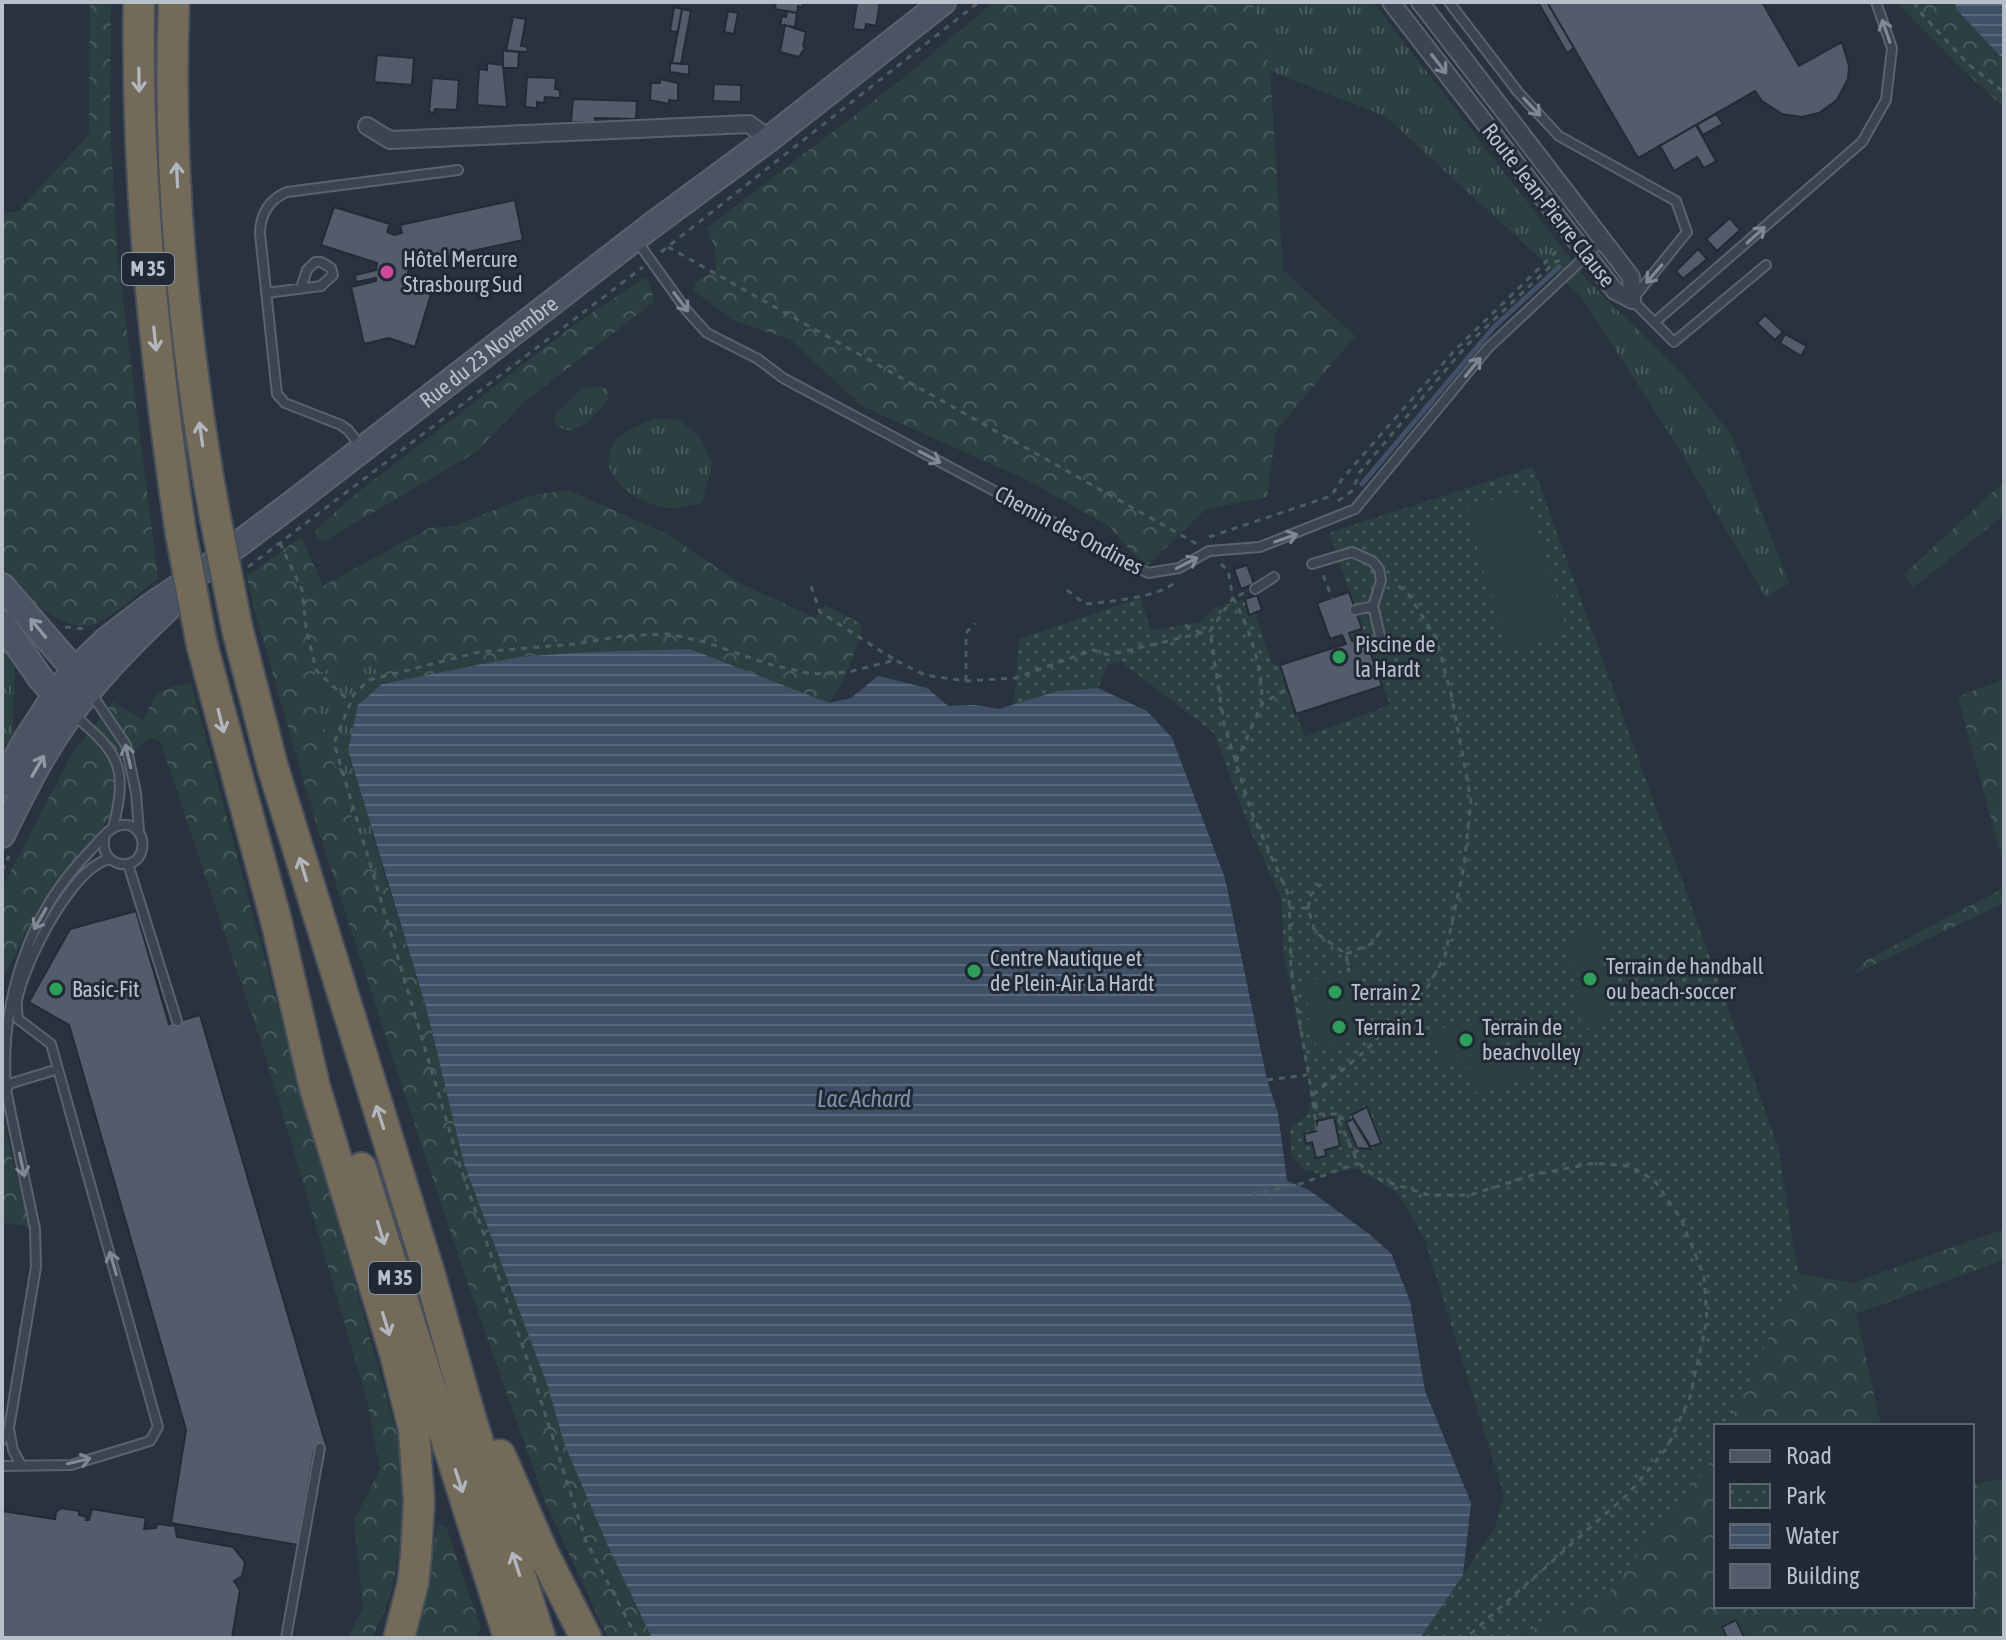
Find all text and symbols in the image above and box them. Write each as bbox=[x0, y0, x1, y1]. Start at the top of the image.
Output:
one-way arrow bbox=[1877, 18, 1892, 43]
one-way arrow bbox=[1430, 53, 1447, 74]
one-way arrow bbox=[132, 66, 147, 93]
one-way arrow bbox=[1522, 97, 1541, 117]
street label: Route Jean-Pierre Clause bbox=[1477, 118, 1621, 292]
one-way arrow bbox=[169, 162, 184, 189]
one-way arrow bbox=[1746, 227, 1766, 245]
place label: Hôtel Mercure Strasbourg Sud bbox=[403, 246, 523, 297]
road number: M 35 bbox=[122, 253, 174, 285]
marker: Hôtel Mercure Strasbourg Sud bbox=[378, 263, 396, 281]
one-way arrow bbox=[1645, 263, 1663, 283]
street label: Rue du 23 Novembre bbox=[415, 290, 563, 413]
one-way arrow bbox=[672, 291, 689, 312]
one-way arrow bbox=[147, 326, 162, 352]
one-way arrow bbox=[1464, 357, 1481, 378]
one-way arrow bbox=[193, 422, 208, 447]
one-way arrow bbox=[918, 450, 942, 466]
street label: Chemin des Ondines bbox=[991, 480, 1148, 580]
one-way arrow bbox=[1273, 530, 1298, 545]
one-way arrow bbox=[1175, 554, 1199, 570]
one-way arrow bbox=[29, 619, 47, 639]
place label: Piscine de la Hardt bbox=[1355, 631, 1435, 682]
marker: Piscine de la Hardt bbox=[1330, 648, 1348, 666]
one-way arrow bbox=[215, 707, 230, 733]
one-way arrow bbox=[120, 744, 135, 770]
one-way arrow bbox=[31, 754, 46, 778]
one-way arrow bbox=[295, 857, 310, 882]
one-way arrow bbox=[32, 906, 47, 930]
place label: Centre Nautique et de Plein-Air La Hardt bbox=[990, 945, 1154, 996]
place label: Terrain de handball ou beach-soccer bbox=[1606, 953, 1764, 1004]
marker: Centre Nautique et de Plein-Air La Hardt bbox=[965, 962, 983, 980]
marker: Terrain de handball ou beach-soccer bbox=[1581, 970, 1599, 988]
place label: Basic-Fit bbox=[72, 976, 139, 1002]
place label: Terrain 2 bbox=[1351, 979, 1421, 1005]
marker: Basic-Fit bbox=[47, 980, 65, 998]
marker: Terrain 2 bbox=[1326, 983, 1344, 1001]
place label: Terrain 1 bbox=[1355, 1014, 1425, 1040]
place label: Terrain de beachvolley bbox=[1482, 1014, 1581, 1065]
marker: Terrain 1 bbox=[1330, 1018, 1348, 1036]
marker: Terrain de beachvolley bbox=[1457, 1031, 1475, 1049]
water label: Lac Achard bbox=[817, 1085, 911, 1112]
one-way arrow bbox=[372, 1105, 387, 1130]
one-way arrow bbox=[15, 1151, 30, 1177]
one-way arrow bbox=[374, 1219, 389, 1245]
one-way arrow bbox=[105, 1251, 120, 1277]
road number: M 35 bbox=[369, 1262, 421, 1294]
one-way arrow bbox=[379, 1310, 394, 1336]
legend bbox=[1714, 1424, 1974, 1608]
text: Road bbox=[1786, 1442, 1832, 1469]
one-way arrow bbox=[66, 1453, 92, 1468]
one-way arrow bbox=[452, 1467, 467, 1493]
text: Park bbox=[1786, 1482, 1827, 1509]
text: Water bbox=[1786, 1522, 1839, 1549]
one-way arrow bbox=[508, 1551, 523, 1577]
text: Building bbox=[1786, 1562, 1860, 1589]

